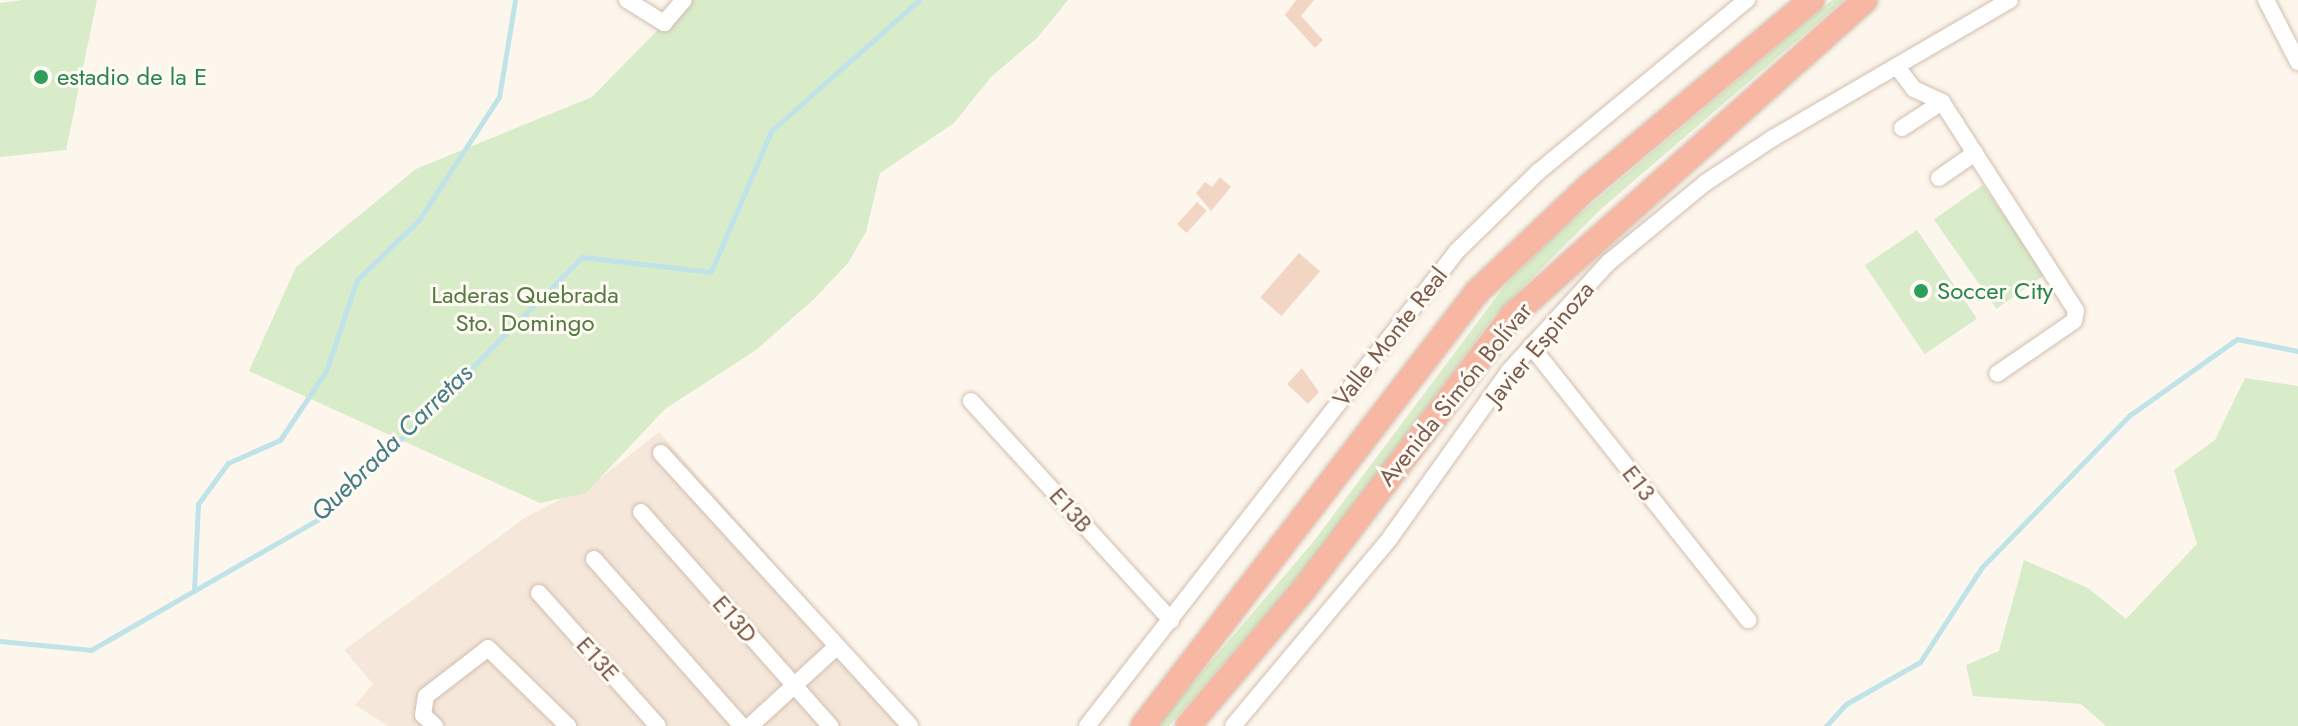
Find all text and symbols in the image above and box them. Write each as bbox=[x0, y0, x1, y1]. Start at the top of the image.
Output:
place label: estadio de la E bbox=[57, 63, 207, 91]
marker: estadio de la E bbox=[32, 68, 50, 86]
street label: Valle Monte Real bbox=[1327, 262, 1453, 412]
street label: Javier Espinoza bbox=[1480, 275, 1600, 411]
place label: Soccer City bbox=[1937, 277, 2053, 305]
park label: Laderas Quebrada Sto. Domingo bbox=[431, 281, 619, 337]
marker: Soccer City bbox=[1912, 282, 1930, 300]
street label: Avenida Simón Bolívar bbox=[1372, 296, 1538, 492]
water label: Quebrada Carretas bbox=[305, 358, 479, 528]
street label: E13 bbox=[1616, 460, 1662, 506]
street label: E13B bbox=[1043, 482, 1099, 538]
street label: E13D bbox=[707, 589, 763, 649]
street label: E13E bbox=[570, 631, 626, 687]

